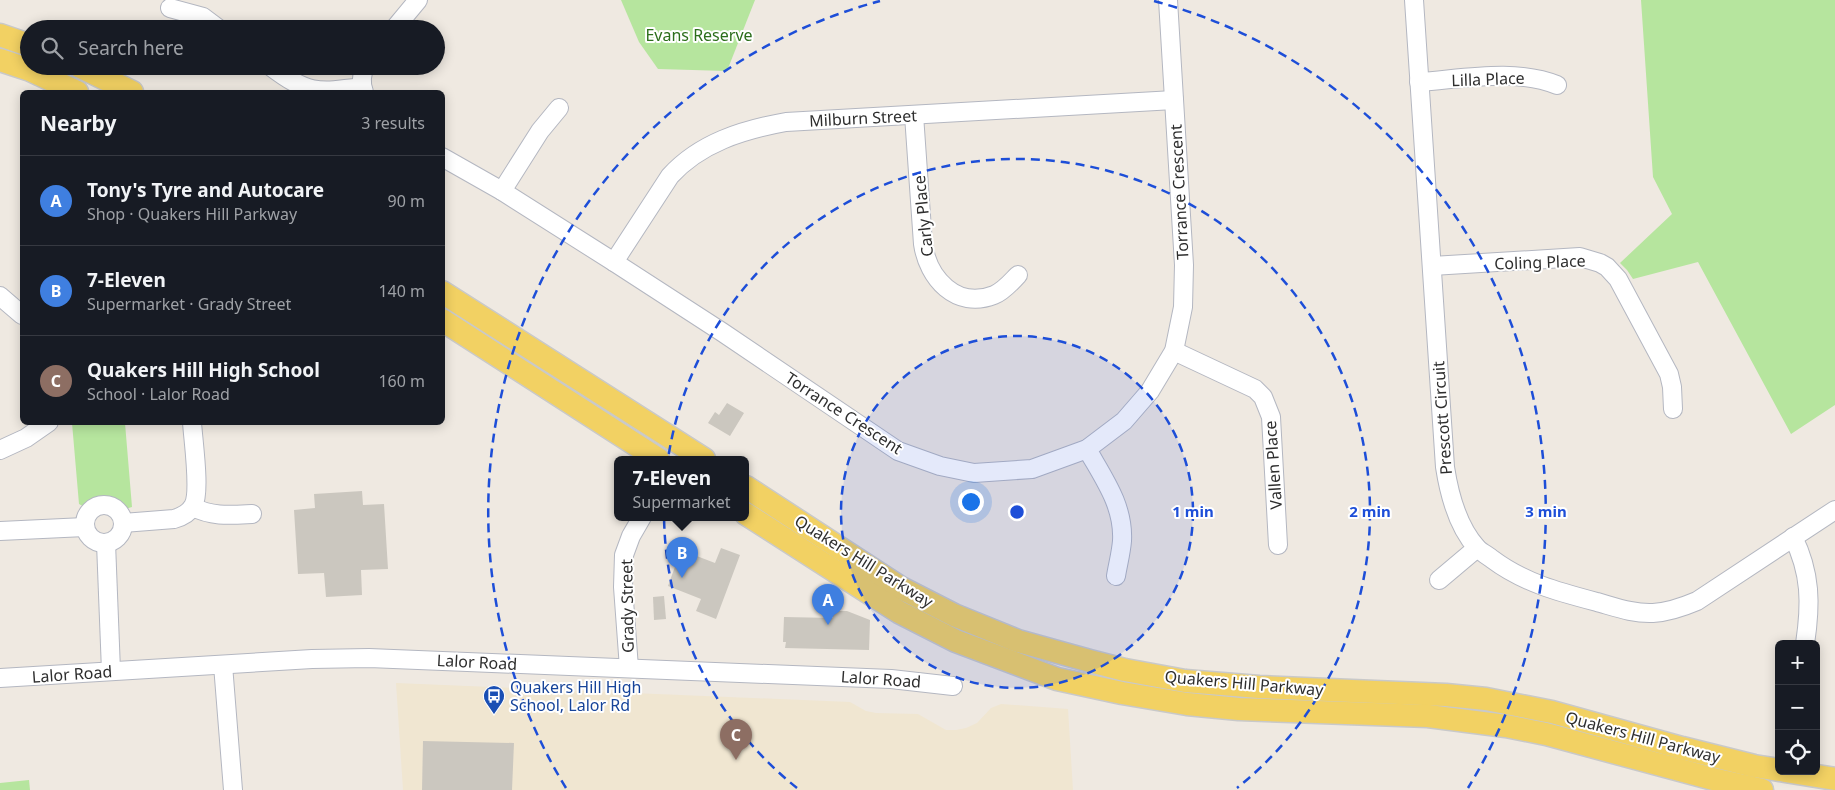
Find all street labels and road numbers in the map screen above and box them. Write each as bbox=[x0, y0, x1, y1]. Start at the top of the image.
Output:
street label: Lilla Place bbox=[1451, 67, 1525, 91]
street label: Milburn Street bbox=[809, 104, 918, 132]
street label: Torrance Crescent bbox=[1164, 124, 1194, 260]
street label: Carly Place bbox=[908, 174, 938, 258]
street label: Coling Place bbox=[1494, 249, 1586, 275]
street label: Prescott Circuit bbox=[1427, 360, 1457, 475]
street label: Torrance Crescent bbox=[781, 367, 907, 459]
street label: Vallen Place bbox=[1259, 420, 1287, 510]
street label: Quakers Hill Parkway bbox=[791, 509, 938, 613]
street label: Grady Street bbox=[615, 559, 639, 653]
street label: Lalor Road bbox=[436, 649, 518, 675]
street label: Lalor Road bbox=[31, 660, 113, 688]
street label: Lalor Road bbox=[840, 665, 922, 693]
street label: Quakers Hill Parkway bbox=[1164, 665, 1325, 701]
street label: Quakers Hill Parkway bbox=[1563, 706, 1724, 768]

